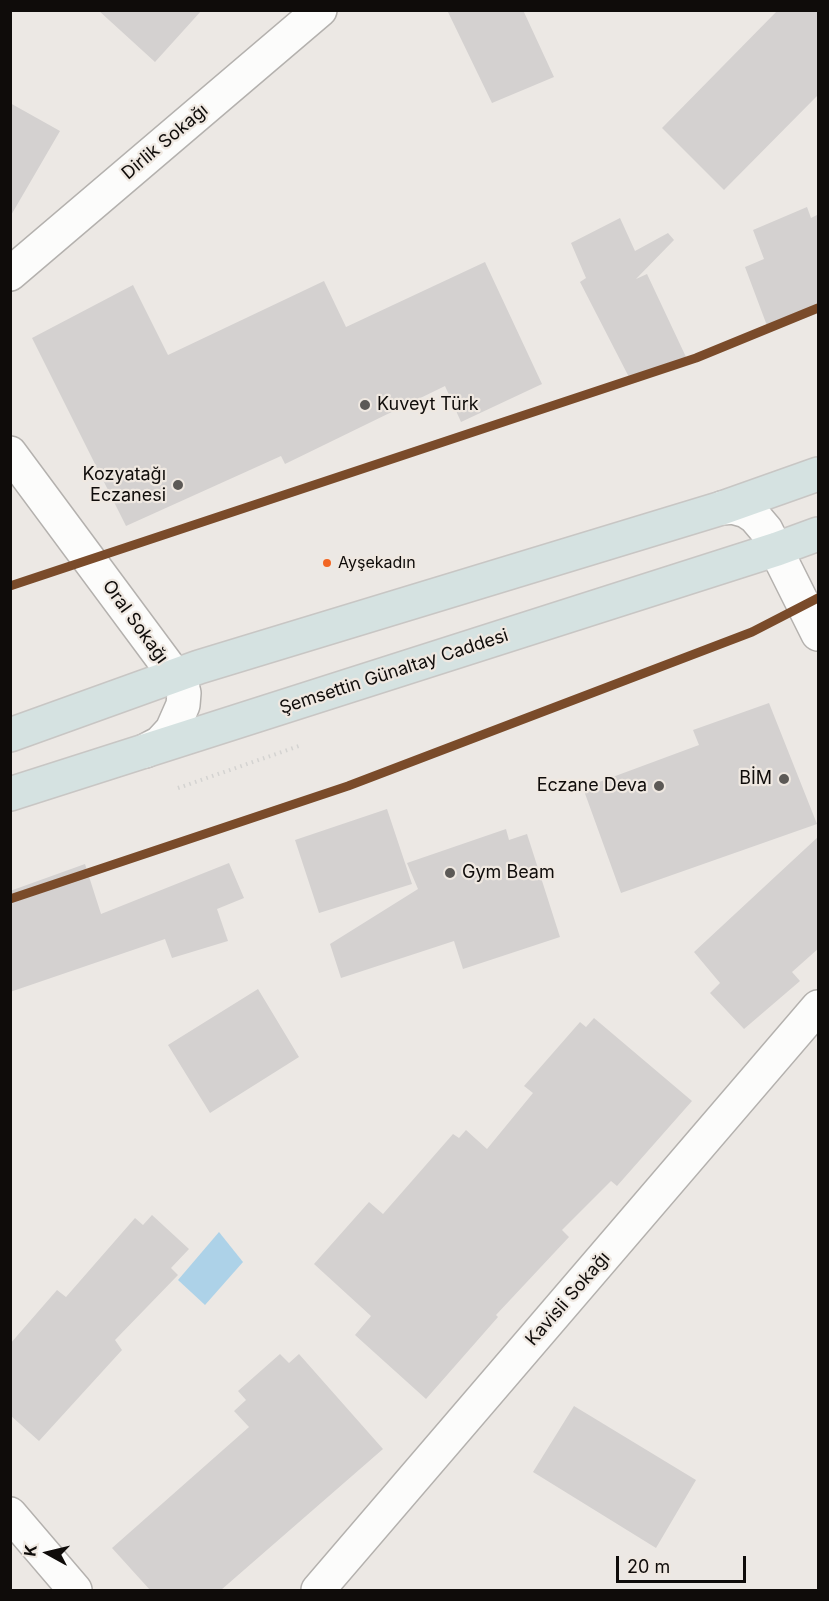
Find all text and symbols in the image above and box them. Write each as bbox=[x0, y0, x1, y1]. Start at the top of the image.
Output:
street label: Dirlik Sokağı bbox=[118, 100, 212, 184]
place label: Kuveyt Türk bbox=[377, 394, 479, 416]
marker: Kuveyt Türk bbox=[358, 398, 372, 412]
place label: Kozyatağı Eczanesi bbox=[83, 464, 166, 506]
marker: Kozyatağı Eczanesi bbox=[171, 478, 185, 492]
place label: Ayşekadın bbox=[338, 553, 416, 573]
marker: Ayşekadın bbox=[321, 557, 333, 569]
street label: Oral Sokağı bbox=[98, 576, 172, 668]
street label: Şemsettin Günaltay Caddesi bbox=[277, 625, 511, 719]
place label: BİM bbox=[739, 768, 772, 790]
marker: BİM bbox=[777, 772, 791, 786]
place label: Eczane Deva bbox=[537, 775, 647, 797]
marker: Eczane Deva bbox=[652, 779, 666, 793]
place label: Gym Beam bbox=[462, 862, 555, 884]
marker: Gym Beam bbox=[443, 866, 457, 880]
street label: Kavisli Sokağı bbox=[521, 1248, 615, 1350]
north arrow bbox=[18, 1523, 78, 1583]
text: K bbox=[19, 1543, 41, 1558]
scale bar bbox=[619, 1544, 750, 1582]
text: 20 m bbox=[627, 1556, 670, 1577]

